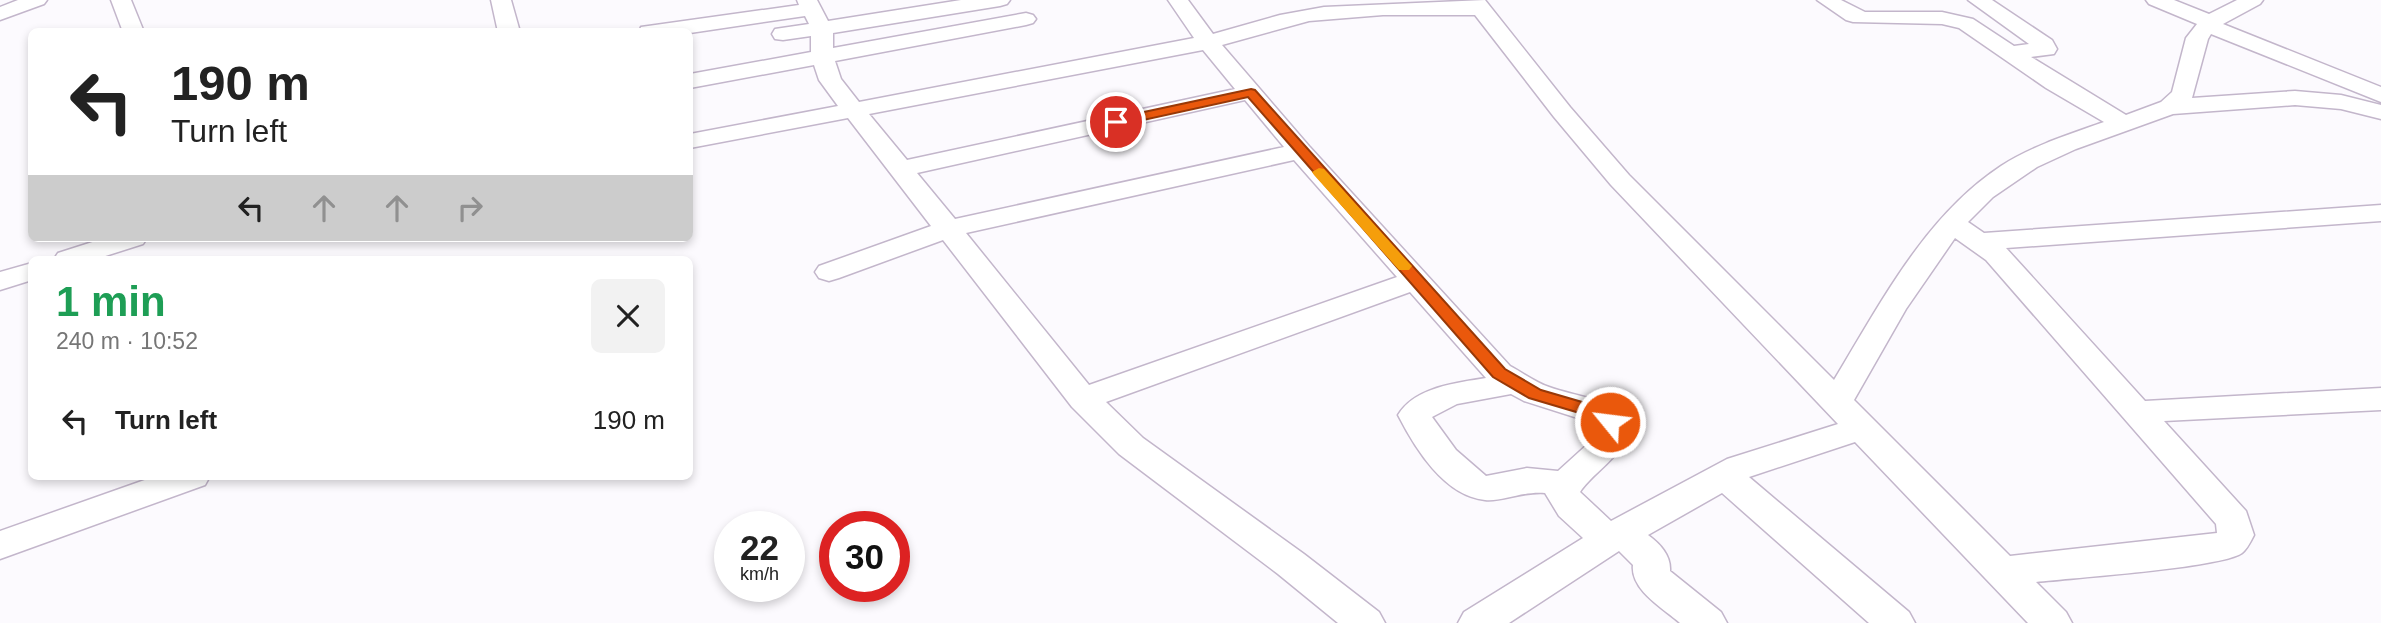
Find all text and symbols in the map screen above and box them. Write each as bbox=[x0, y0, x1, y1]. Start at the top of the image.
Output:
icon: left bbox=[56, 56, 147, 147]
text: 190 m bbox=[171, 56, 310, 110]
pin bbox=[1086, 92, 1146, 152]
icon: arrive bbox=[1097, 103, 1135, 141]
text: Turn left bbox=[171, 113, 287, 149]
icon: left bbox=[232, 189, 270, 227]
icon: ahead bbox=[305, 189, 343, 227]
icon: ahead bbox=[378, 189, 416, 227]
icon: right bbox=[451, 189, 489, 227]
text: 1 min bbox=[56, 278, 166, 325]
button: close bbox=[591, 279, 665, 353]
text: 240 m · 10:52 bbox=[56, 328, 198, 354]
position arrow bbox=[1573, 385, 1647, 459]
icon: left bbox=[56, 402, 94, 440]
text: Turn left bbox=[115, 405, 217, 435]
text: 190 m bbox=[593, 405, 665, 435]
speed limit sign: 30 bbox=[819, 511, 910, 602]
text: 22 bbox=[740, 528, 779, 567]
text: km/h bbox=[740, 564, 779, 584]

